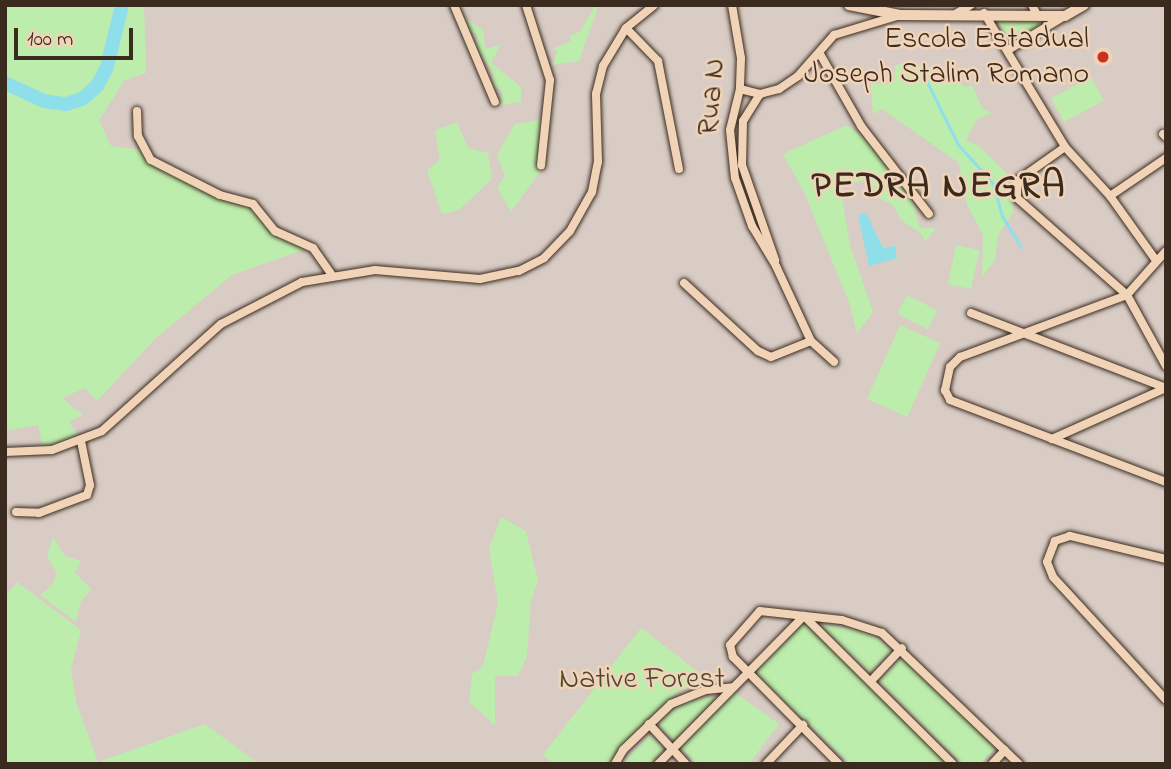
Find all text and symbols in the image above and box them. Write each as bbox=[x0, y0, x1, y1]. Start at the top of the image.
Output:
scale bar bbox=[18, 14, 136, 58]
place label: Escola Estadual Joseph Stalim Romano bbox=[804, 22, 1089, 92]
text: 100 m bbox=[27, 25, 73, 55]
marker: Escola Estadual Joseph Stalim Romano bbox=[1095, 49, 1111, 65]
street label: Rua N bbox=[692, 57, 734, 137]
district label: PEDRA NEGRA bbox=[813, 165, 1065, 209]
park label: Native Forest bbox=[559, 662, 725, 698]

